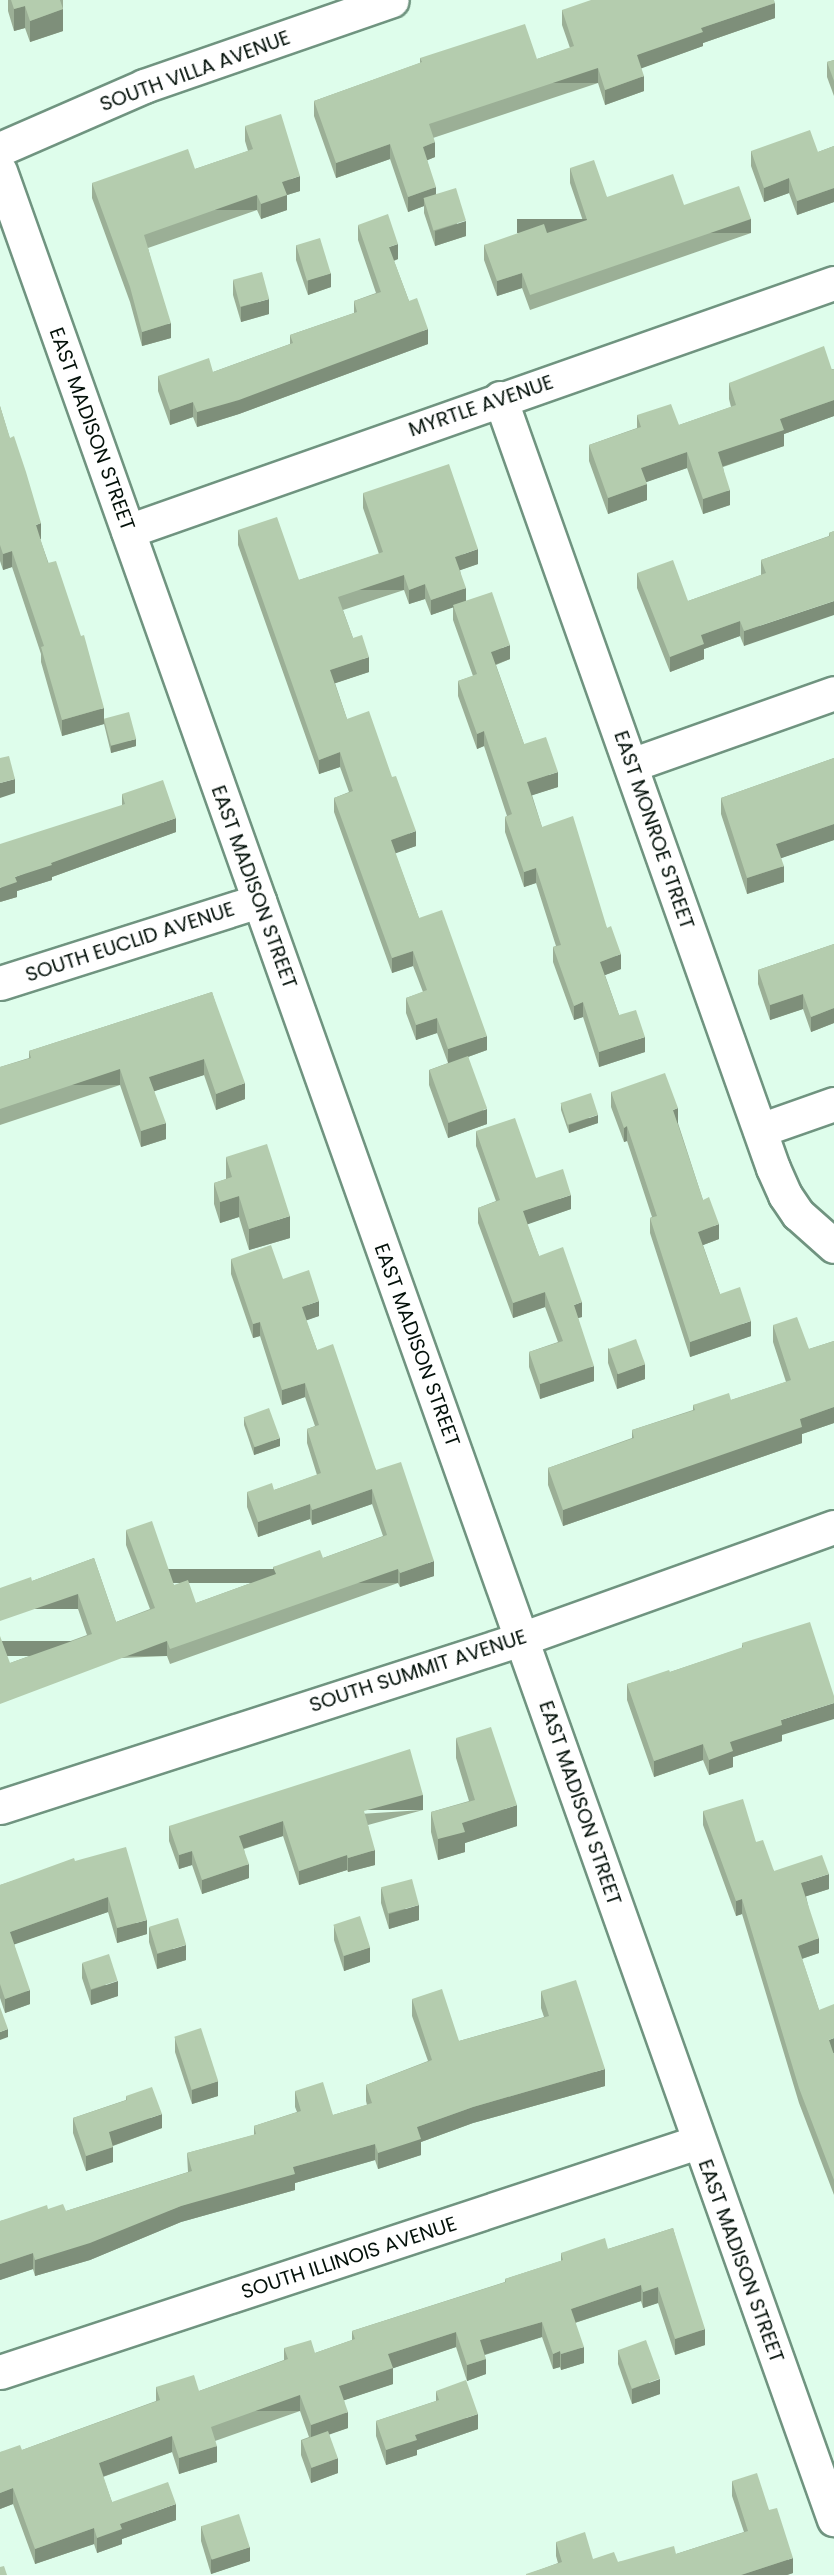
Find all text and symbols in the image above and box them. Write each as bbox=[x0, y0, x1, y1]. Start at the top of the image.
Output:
street label: SOUTH VILLA AVENUE bbox=[97, 25, 293, 117]
street label: EAST MADISON STREET bbox=[44, 324, 140, 534]
street label: MYRTLE AVENUE bbox=[406, 370, 556, 442]
street label: EAST MONROE STREET bbox=[609, 728, 699, 932]
street label: EAST MADISON STREET bbox=[206, 782, 302, 992]
street label: SOUTH EUCLID AVENUE bbox=[22, 897, 238, 987]
street label: EAST MADISON STREET bbox=[369, 1240, 465, 1450]
street label: SOUTH SUMMIT AVENUE bbox=[306, 1625, 530, 1717]
street label: EAST MADISON STREET bbox=[534, 1698, 626, 1908]
street label: EAST MADISON STREET bbox=[693, 2156, 789, 2366]
street label: SOUTH ILLINOIS AVENUE bbox=[238, 2212, 460, 2304]

